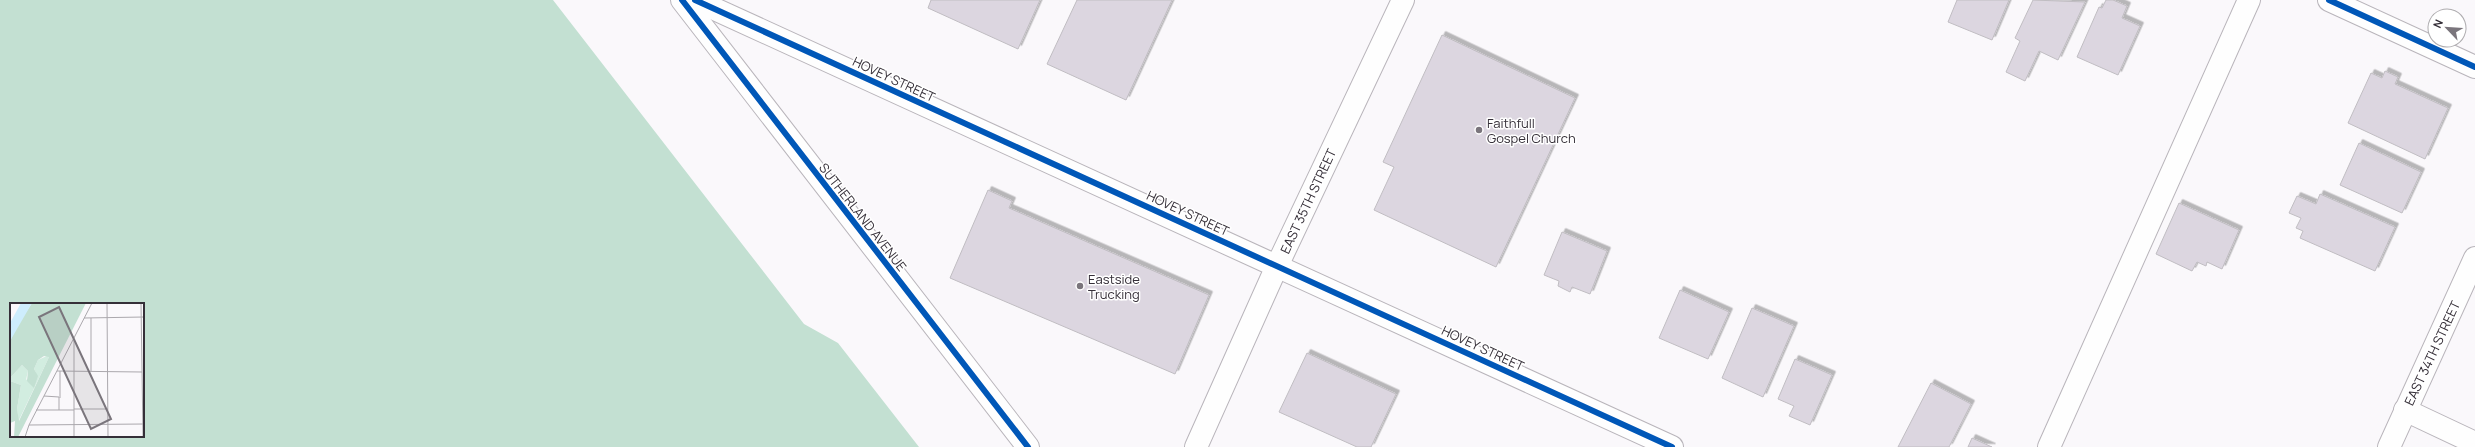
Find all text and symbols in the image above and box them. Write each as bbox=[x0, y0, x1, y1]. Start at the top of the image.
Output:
north arrow bbox=[2427, 8, 2467, 48]
text: N bbox=[2429, 17, 2446, 30]
street label: HOVEY STREET bbox=[850, 52, 938, 106]
place label: Faithfull Gospel Church bbox=[1487, 114, 1576, 147]
marker: Faithfull Gospel Church bbox=[1474, 125, 1484, 135]
street label: EAST 35TH STREET bbox=[1276, 145, 1340, 256]
street label: SUTHERLAND AVENUE bbox=[815, 159, 911, 275]
street label: HOVEY STREET bbox=[1144, 186, 1232, 240]
place label: Eastside Trucking bbox=[1088, 270, 1140, 303]
marker: Eastside Trucking bbox=[1075, 281, 1085, 291]
street label: EAST 34TH STREET bbox=[2400, 298, 2464, 408]
inset map bbox=[10, 303, 144, 437]
street label: HOVEY STREET bbox=[1439, 321, 1527, 375]

